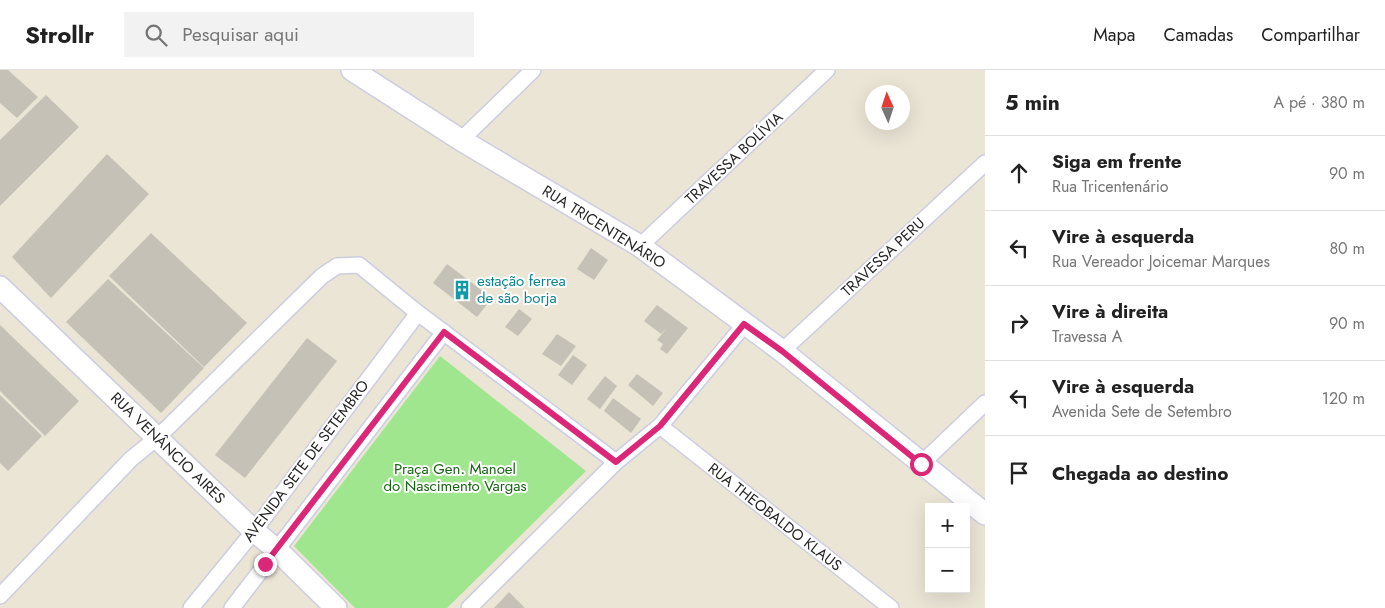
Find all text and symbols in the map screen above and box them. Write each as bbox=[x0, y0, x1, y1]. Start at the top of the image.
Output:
search box bbox=[124, 12, 474, 57]
text: Strollr bbox=[25, 17, 94, 52]
icon: search bbox=[142, 21, 170, 49]
text: Pesquisar aqui bbox=[182, 21, 299, 48]
text: Mapa bbox=[1093, 22, 1135, 48]
text: Camadas bbox=[1163, 22, 1233, 48]
text: Compartilhar bbox=[1261, 22, 1360, 48]
north arrow bbox=[865, 85, 910, 130]
text: 5 min bbox=[1005, 88, 1060, 118]
text: A pé · 380 m bbox=[1274, 91, 1365, 114]
street label: TRAVESSA BOLÍVIA bbox=[680, 107, 788, 209]
text: Siga em frente bbox=[1052, 148, 1182, 175]
icon: ahead bbox=[1005, 159, 1033, 187]
text: 90 m bbox=[1329, 162, 1365, 185]
text: Rua Tricentenário bbox=[1052, 175, 1169, 198]
street label: RUA TRICENTENÁRIO bbox=[538, 180, 670, 274]
street label: TRAVESSA PERU bbox=[836, 212, 930, 302]
text: Vire à esquerda bbox=[1052, 223, 1194, 250]
icon: left bbox=[1005, 234, 1033, 262]
text: 80 m bbox=[1329, 237, 1365, 260]
text: Rua Vereador Joicemar Marques bbox=[1052, 250, 1270, 273]
place label: estação ferrea de são borja bbox=[477, 270, 566, 309]
building icon: estação ferrea de são borja bbox=[451, 279, 473, 301]
text: Vire à direita bbox=[1052, 298, 1168, 325]
icon: right bbox=[1005, 309, 1033, 337]
text: 90 m bbox=[1329, 312, 1365, 335]
text: Travessa A bbox=[1052, 325, 1122, 348]
text: Vire à esquerda bbox=[1052, 373, 1194, 400]
street label: AVENIDA SETE DE SETEMBRO bbox=[238, 375, 374, 547]
icon: left bbox=[1005, 384, 1033, 412]
street label: RUA VENÂNCIO AIRES bbox=[106, 387, 230, 509]
text: 120 m bbox=[1322, 387, 1365, 410]
text: Avenida Sete de Setembro bbox=[1052, 400, 1232, 423]
route start bbox=[910, 453, 933, 476]
park label: Praça Gen. Manoel do Nascimento Vargas bbox=[383, 458, 527, 497]
street label: RUA THEOBALDO KLAUS bbox=[703, 458, 847, 576]
icon: arrive bbox=[1005, 459, 1033, 487]
text: Chegada ao destino bbox=[1052, 460, 1228, 487]
map controls bbox=[925, 503, 970, 593]
button: + bbox=[925, 503, 970, 548]
button: − bbox=[925, 548, 970, 593]
route end bbox=[254, 553, 277, 576]

